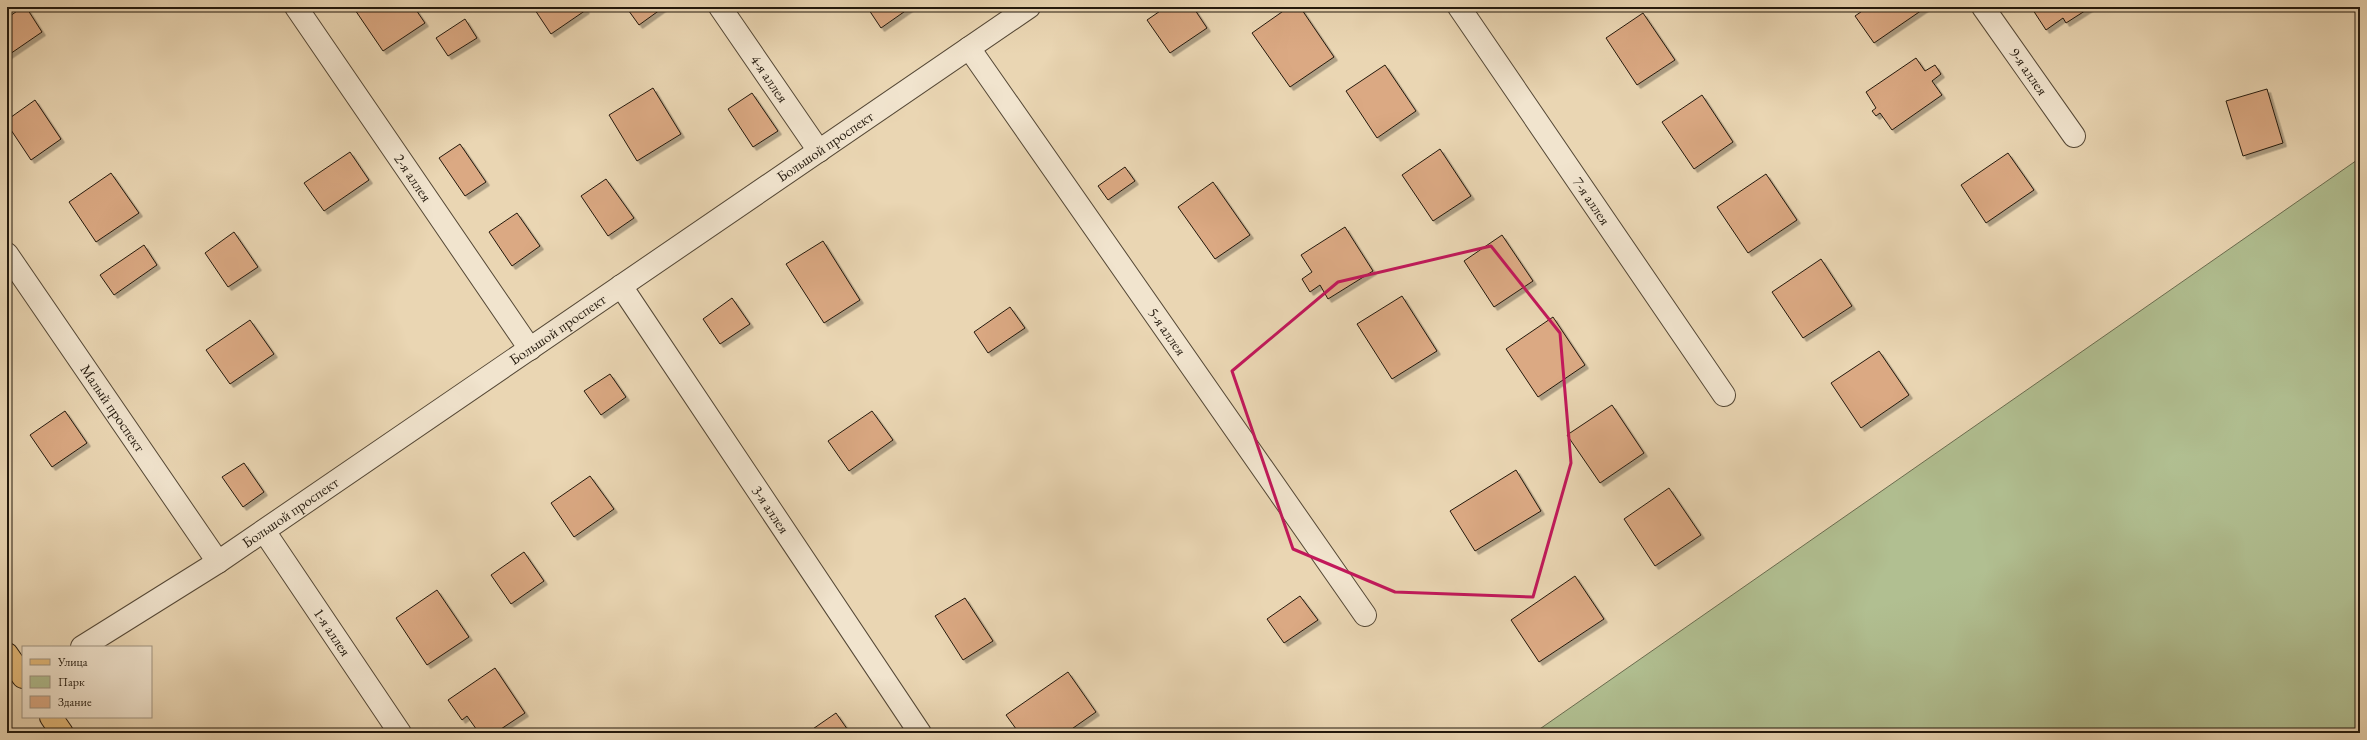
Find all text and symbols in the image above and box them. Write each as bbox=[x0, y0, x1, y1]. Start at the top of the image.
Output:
street label: 9-я аллея bbox=[2006, 44, 2052, 99]
street label: 4-я аллея bbox=[747, 51, 793, 106]
street label: Большой проспект bbox=[773, 106, 877, 186]
street label: 2-я аллея bbox=[390, 150, 437, 205]
street label: 7-я аллея bbox=[1569, 173, 1615, 229]
street label: Большой проспект bbox=[505, 289, 609, 369]
street label: 5-я аллея bbox=[1144, 304, 1191, 359]
street label: Малый проспект bbox=[76, 361, 150, 455]
street label: Большой проспект bbox=[238, 472, 342, 552]
street label: 3-я аллея bbox=[748, 482, 794, 537]
street label: 1-я аллея bbox=[310, 604, 356, 660]
legend bbox=[22, 646, 152, 718]
text: Улица bbox=[57, 654, 88, 670]
text: Парк bbox=[58, 674, 85, 690]
text: Здание bbox=[58, 694, 92, 710]

